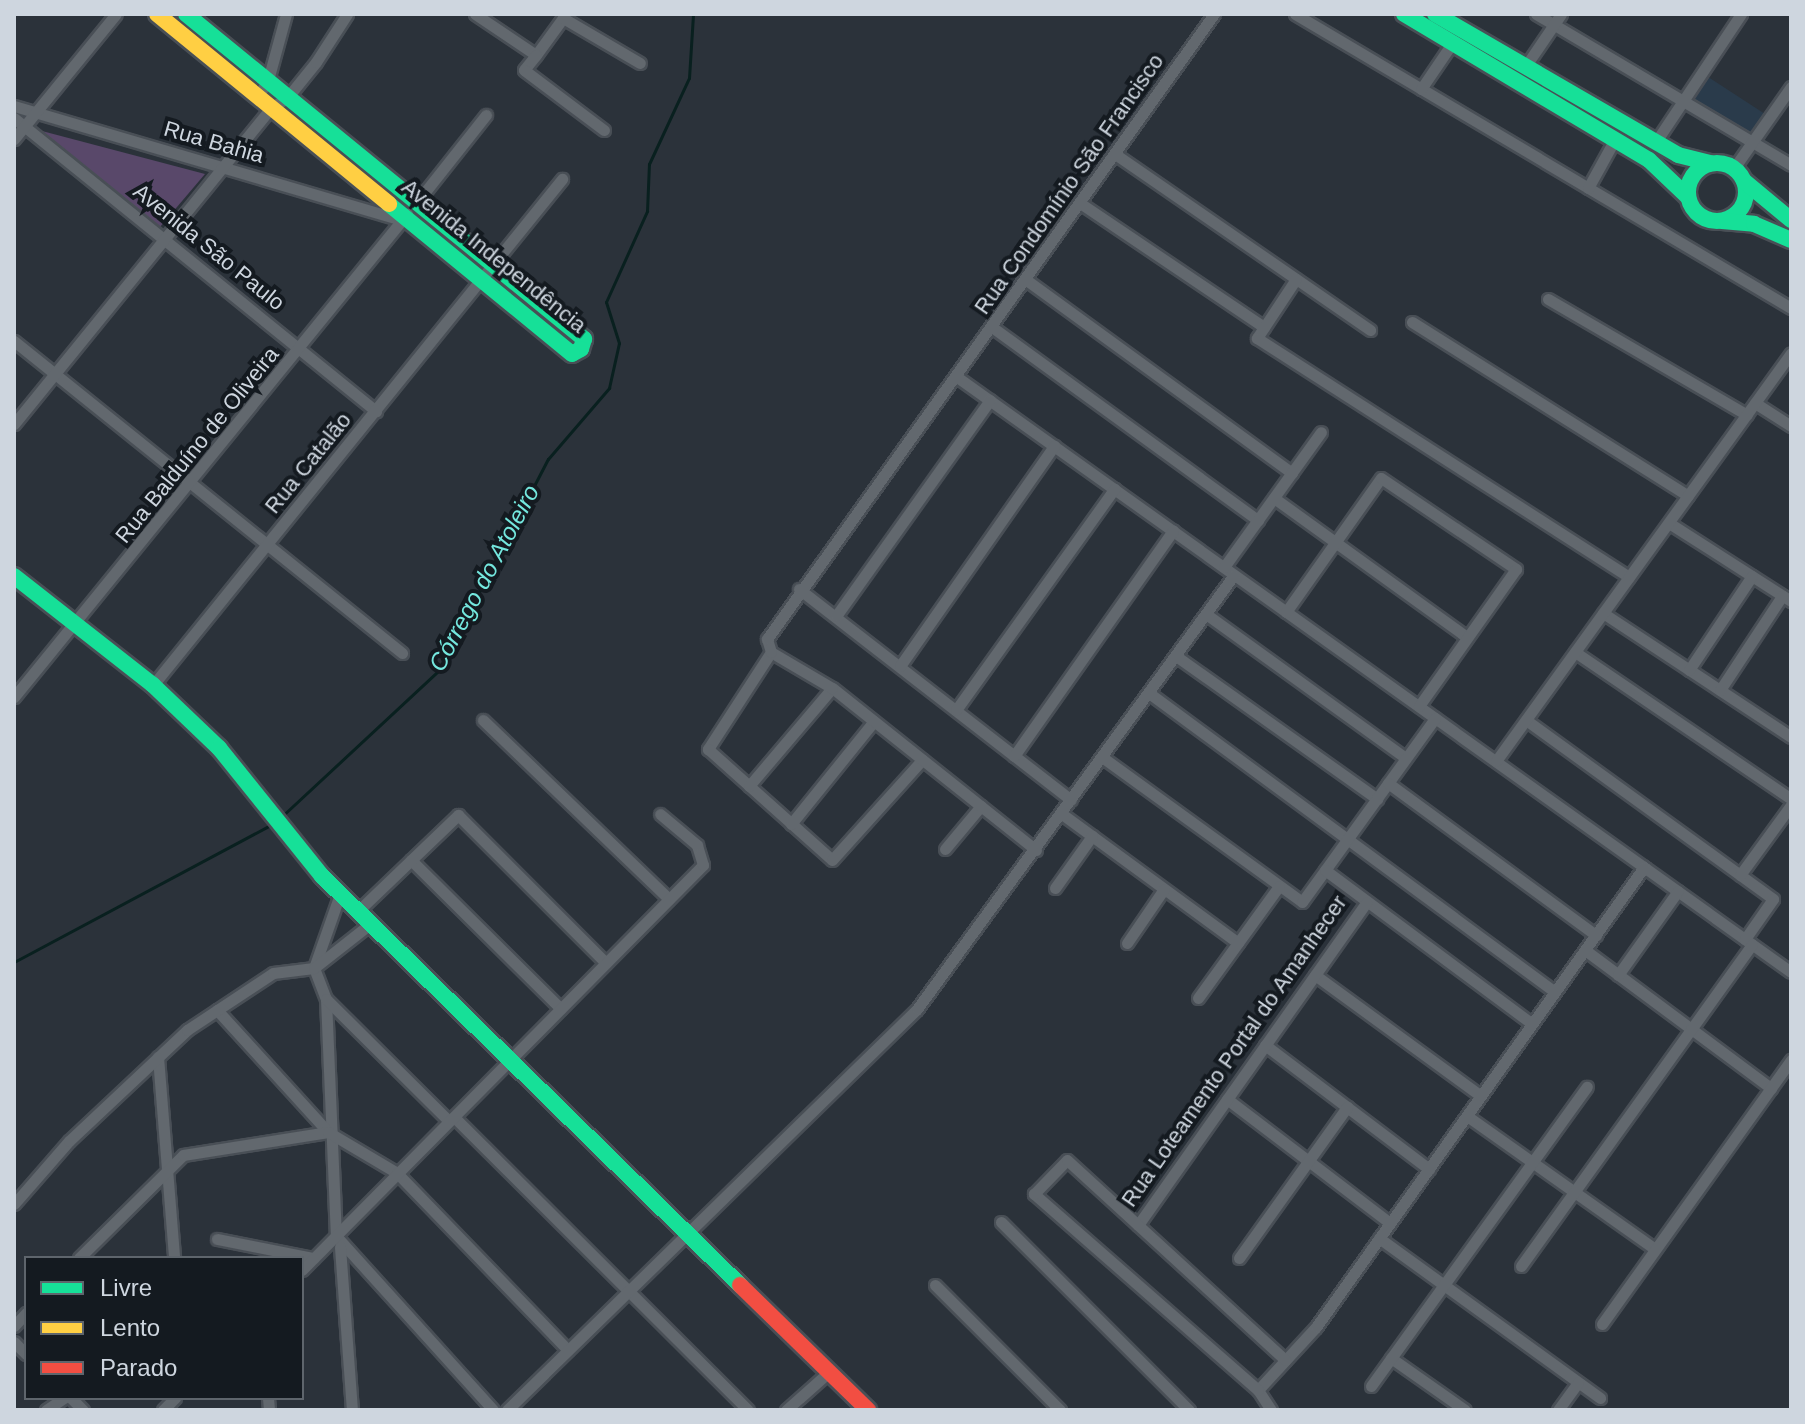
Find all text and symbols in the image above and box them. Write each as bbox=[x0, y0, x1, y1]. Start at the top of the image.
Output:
street label: Rua Condomínio São Francisco bbox=[969, 49, 1169, 319]
street label: Rua Bahia bbox=[161, 115, 267, 169]
street label: Avenida Independência bbox=[396, 174, 592, 338]
street label: Avenida São Paulo bbox=[128, 178, 290, 316]
street label: Rua Balduíno de Oliveira bbox=[110, 342, 284, 548]
street label: Rua Catalão bbox=[259, 407, 357, 519]
water label: Córrego do Atoleiro bbox=[422, 479, 546, 677]
street label: Rua Loteamento Portal do Amanhecer bbox=[1116, 890, 1352, 1212]
legend bbox=[24, 1256, 304, 1400]
text: Livre bbox=[100, 1274, 152, 1301]
text: Lento bbox=[100, 1314, 160, 1341]
text: Parado bbox=[100, 1354, 177, 1381]

